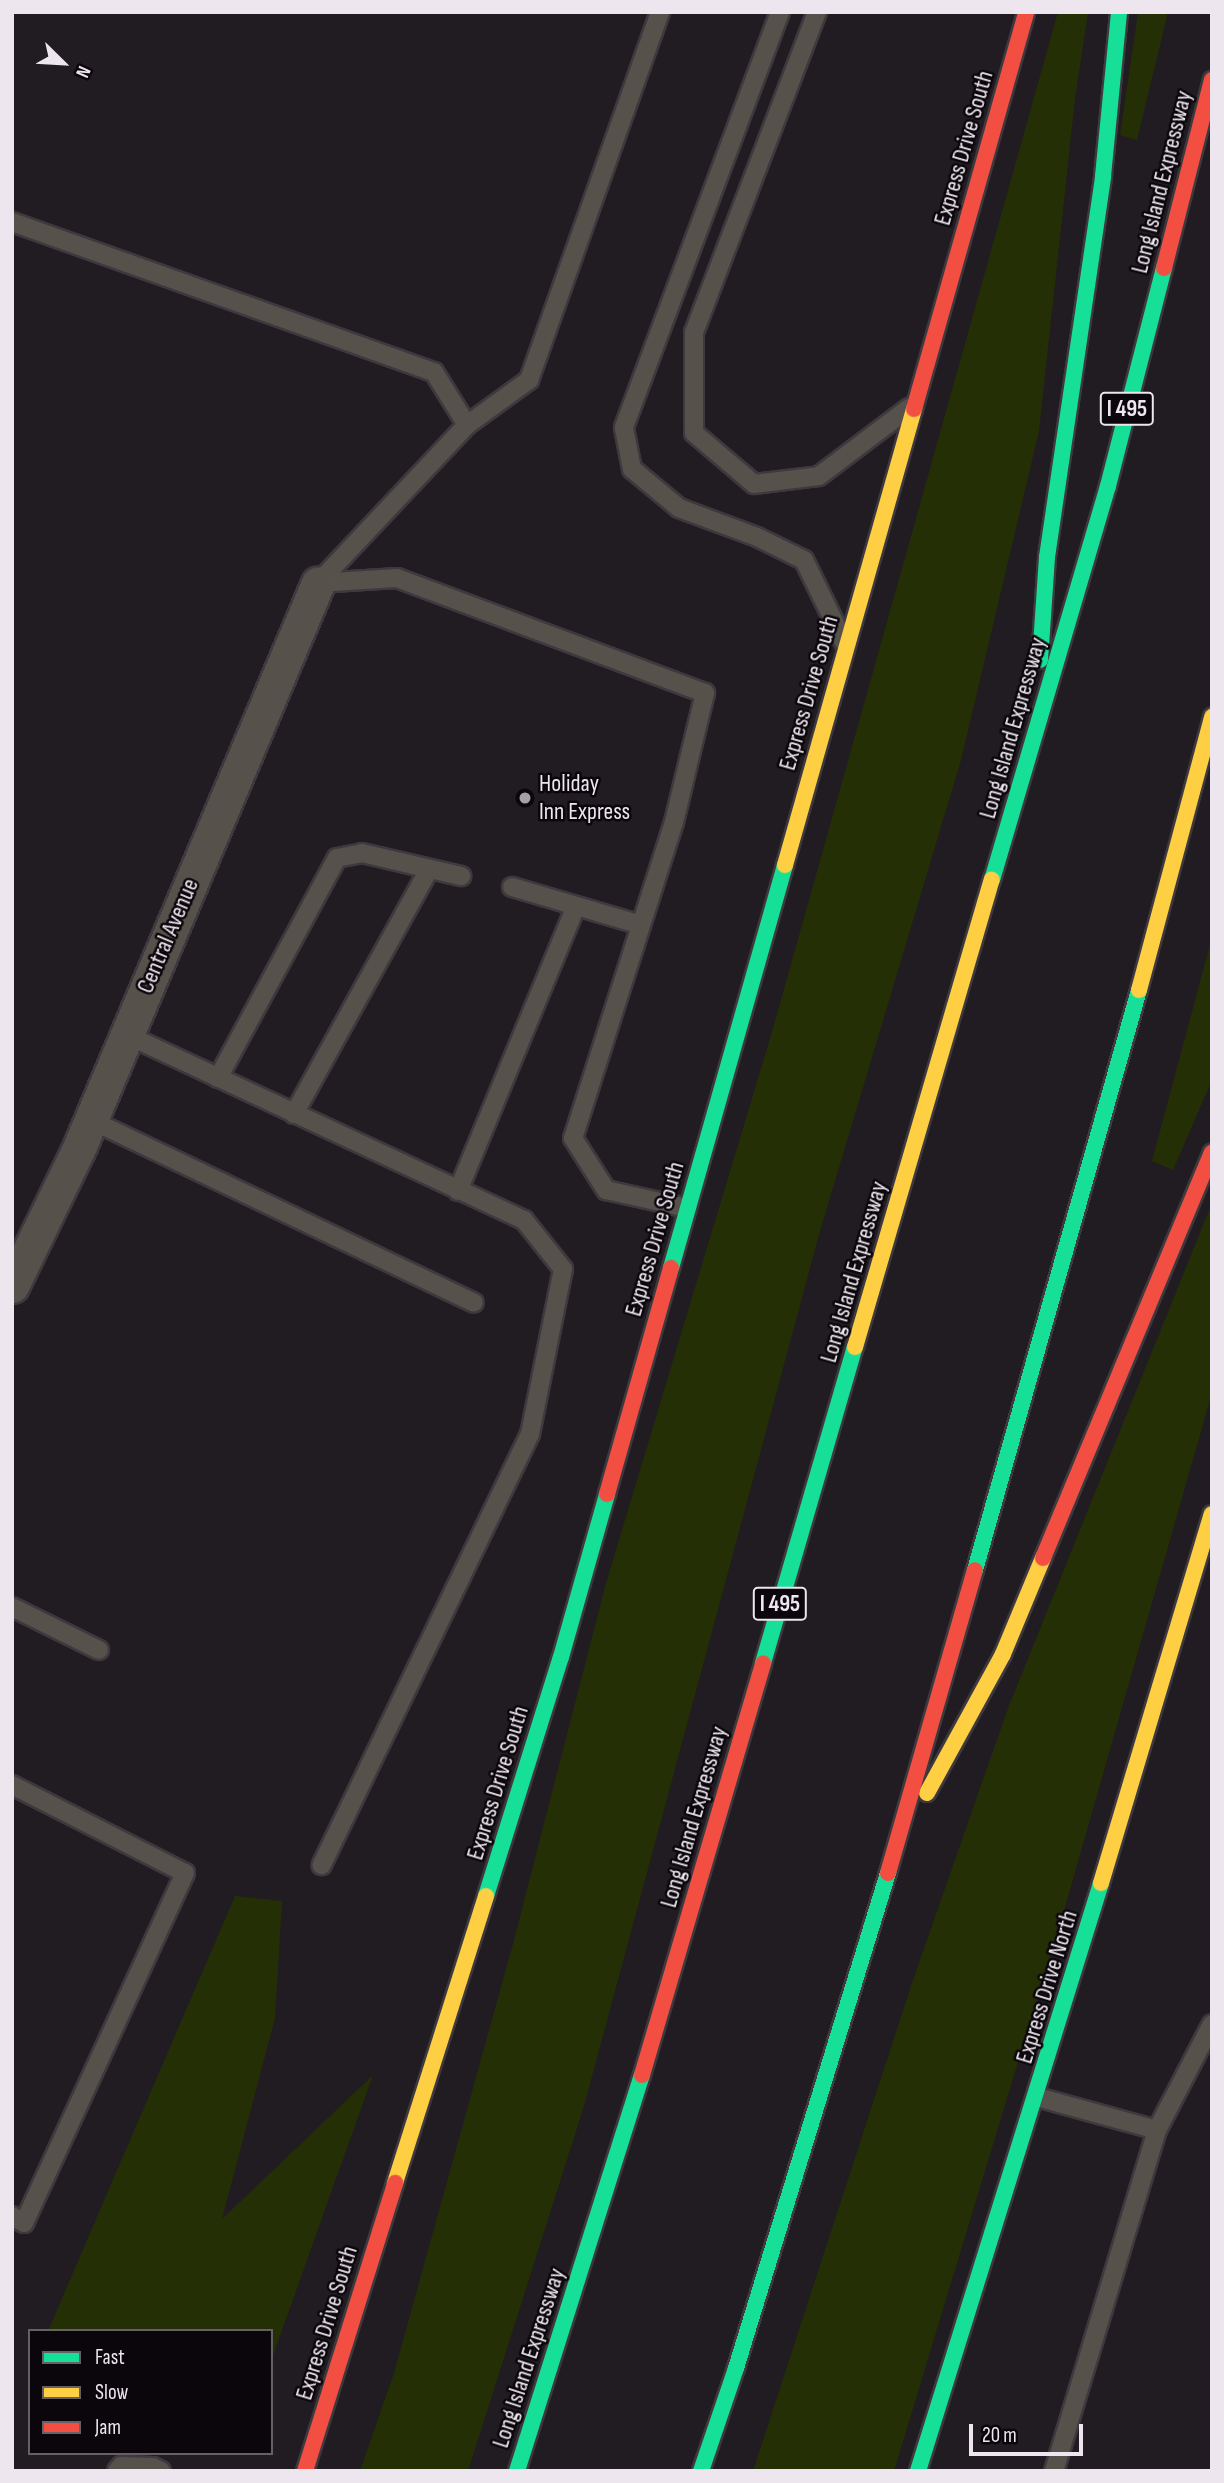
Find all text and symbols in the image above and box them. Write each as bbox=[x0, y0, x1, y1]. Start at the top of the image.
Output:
north arrow bbox=[28, 28, 98, 98]
text: N bbox=[70, 62, 95, 81]
street label: Express Drive South bbox=[928, 67, 1000, 229]
street label: Long Island Expressway bbox=[1125, 88, 1199, 276]
road number: I 495 bbox=[1099, 390, 1155, 428]
street label: Express Drive South bbox=[773, 612, 845, 774]
street label: Long Island Expressway bbox=[973, 634, 1053, 822]
place label: Holiday Inn Express bbox=[539, 770, 630, 826]
marker: Holiday Inn Express bbox=[517, 790, 533, 806]
street label: Central Avenue bbox=[131, 874, 205, 998]
street label: Express Drive South bbox=[619, 1158, 691, 1320]
street label: Long Island Expressway bbox=[814, 1178, 894, 1366]
road number: I 495 bbox=[752, 1584, 808, 1624]
street label: Express Drive South bbox=[461, 1703, 535, 1863]
street label: Long Island Expressway bbox=[654, 1723, 734, 1911]
street label: Express Drive North bbox=[1010, 1907, 1084, 2067]
street label: Express Drive South bbox=[290, 2243, 364, 2403]
street label: Long Island Expressway bbox=[486, 2265, 572, 2451]
legend bbox=[28, 2329, 273, 2455]
text: Fast bbox=[95, 2345, 125, 2370]
text: Slow bbox=[95, 2380, 128, 2405]
scale bar bbox=[972, 2410, 1086, 2454]
text: Jam bbox=[95, 2415, 121, 2440]
text: 20 m bbox=[982, 2423, 1017, 2448]

